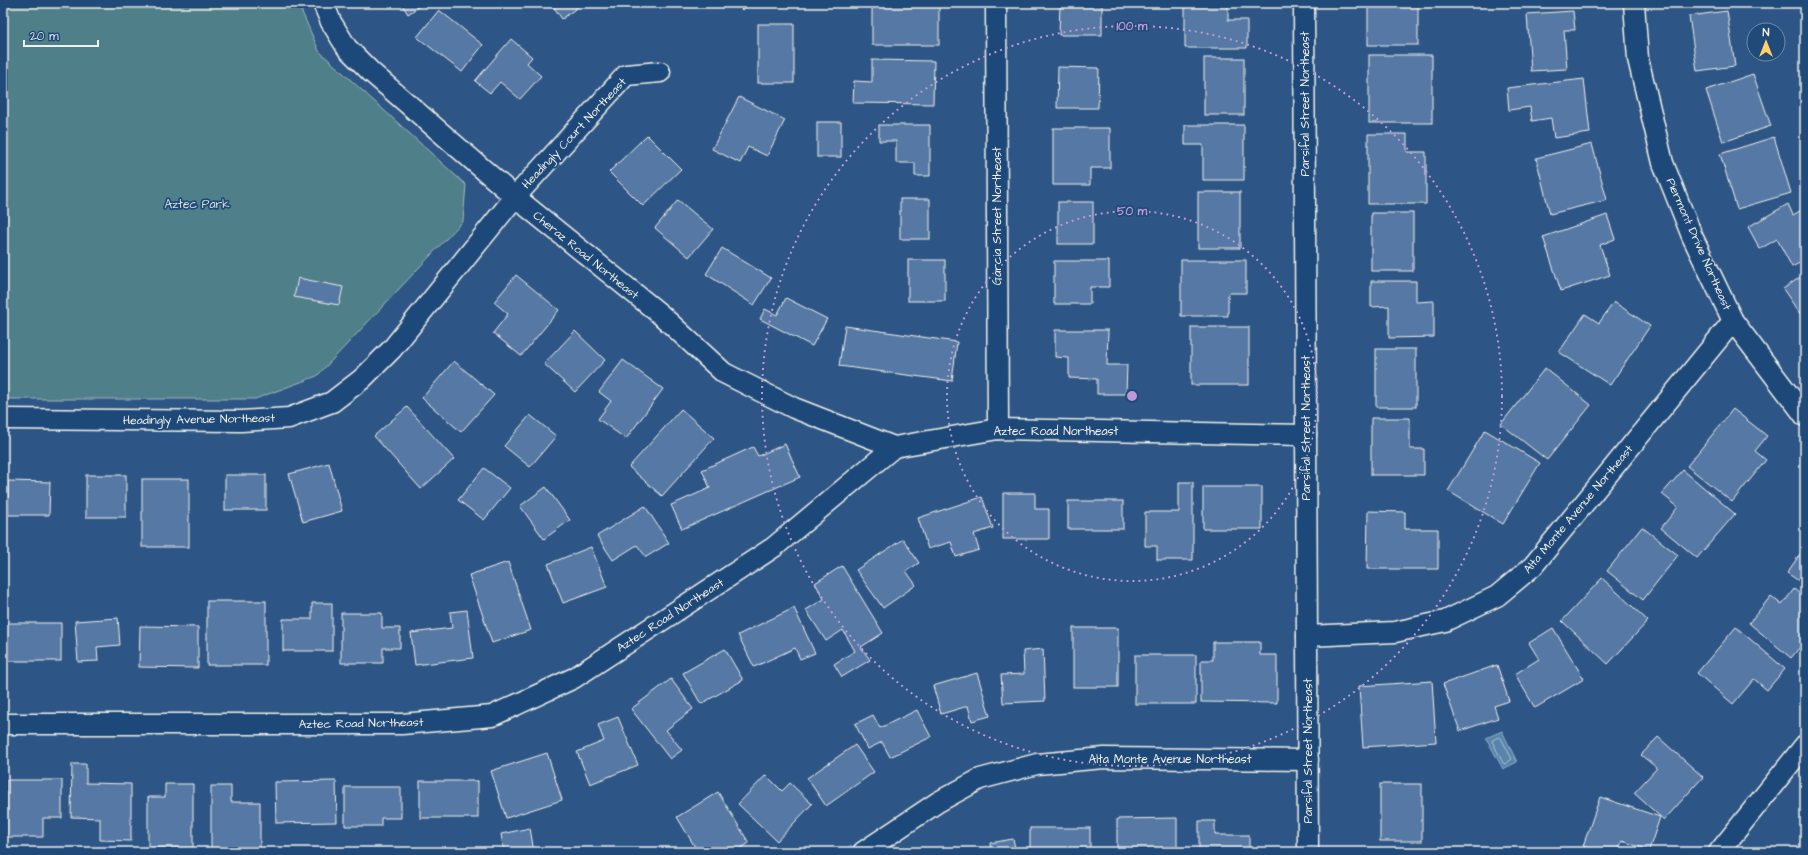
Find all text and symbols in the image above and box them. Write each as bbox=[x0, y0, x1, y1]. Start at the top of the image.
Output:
text: 100 m bbox=[1117, 18, 1148, 35]
scale bar bbox=[24, 22, 98, 48]
north arrow bbox=[1746, 22, 1786, 62]
text: N bbox=[1763, 25, 1770, 40]
text: 20 m bbox=[30, 28, 59, 45]
street label: Parsifal Street Northeast bbox=[1297, 31, 1314, 177]
street label: Headingly Court Northeast bbox=[518, 74, 631, 193]
street label: Garcia Street Northeast bbox=[989, 147, 1006, 285]
street label: Piermont Drive Northeast bbox=[1662, 175, 1735, 313]
park label: Aztec Park bbox=[164, 196, 230, 213]
text: 50 m bbox=[1117, 203, 1148, 220]
street label: Cheraz Road Northeast bbox=[529, 207, 642, 304]
street label: Parsifal Street Northeast bbox=[1298, 355, 1315, 501]
centre of rings bbox=[1125, 389, 1139, 403]
street label: Headingly Avenue Northeast bbox=[123, 410, 275, 430]
street label: Aztec Road Northeast bbox=[994, 423, 1119, 440]
street label: Alta Monte Avenue Northeast bbox=[1519, 441, 1637, 577]
street label: Aztec Road Northeast bbox=[613, 574, 727, 657]
street label: Parsifal Street Northeast bbox=[1300, 678, 1317, 824]
street label: Aztec Road Northeast bbox=[298, 714, 424, 733]
street label: Alta Monte Avenue Northeast bbox=[1088, 751, 1252, 768]

